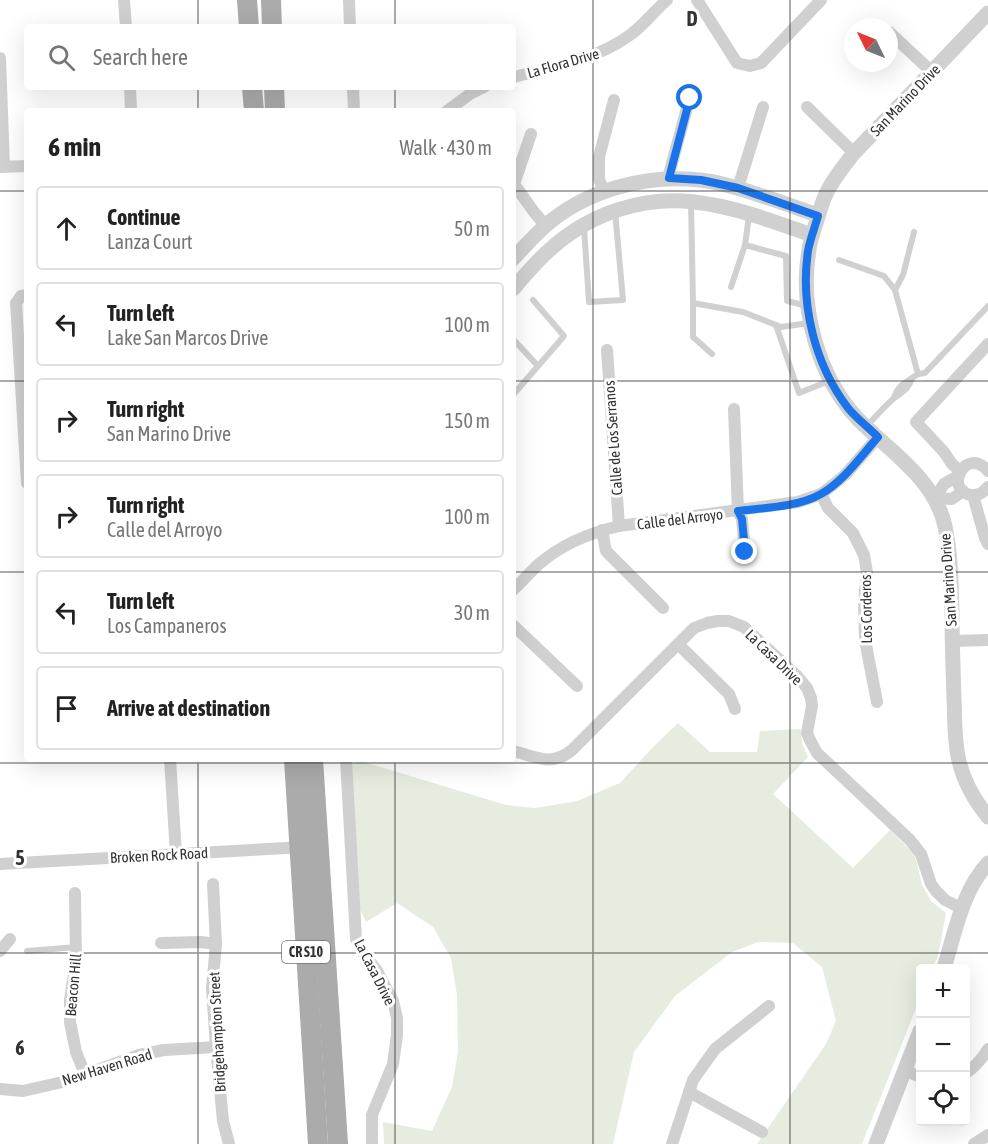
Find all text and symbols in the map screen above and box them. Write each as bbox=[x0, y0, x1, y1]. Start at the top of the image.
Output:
text: D bbox=[686, 7, 698, 30]
north arrow bbox=[844, 18, 898, 72]
search box bbox=[24, 24, 516, 90]
icon: search bbox=[45, 41, 78, 74]
text: Search here bbox=[93, 44, 188, 70]
street label: La Flora Drive bbox=[525, 45, 601, 81]
street label: San Marino Drive bbox=[867, 61, 944, 139]
route start bbox=[676, 84, 702, 110]
text: 6 min bbox=[48, 132, 101, 162]
text: Walk · 430 m bbox=[400, 136, 492, 159]
text: Continue bbox=[107, 204, 181, 230]
icon: ahead bbox=[50, 212, 83, 245]
text: 50 m bbox=[454, 217, 490, 240]
text: Lanza Court bbox=[107, 230, 193, 253]
text: Turn left bbox=[107, 300, 174, 326]
icon: left bbox=[50, 308, 83, 341]
text: 100 m bbox=[445, 313, 490, 336]
text: Lake San Marcos Drive bbox=[107, 326, 268, 349]
street label: Calle de Los Serranos bbox=[601, 380, 625, 496]
text: Turn right bbox=[107, 396, 184, 422]
icon: right bbox=[50, 404, 83, 437]
text: 150 m bbox=[445, 409, 490, 432]
text: San Marino Drive bbox=[107, 422, 231, 445]
text: Turn right bbox=[107, 492, 184, 518]
icon: right bbox=[50, 500, 83, 533]
text: 100 m bbox=[445, 505, 490, 528]
street label: Calle del Arroyo bbox=[636, 505, 724, 533]
text: Calle del Arroyo bbox=[107, 518, 222, 541]
street label: San Marino Drive bbox=[936, 533, 960, 627]
route end bbox=[731, 538, 757, 564]
street label: Los Corderos bbox=[857, 574, 875, 644]
text: Turn left bbox=[107, 588, 174, 614]
icon: left bbox=[50, 596, 83, 629]
text: 30 m bbox=[454, 601, 490, 624]
text: Los Campaneros bbox=[107, 614, 227, 637]
street label: La Casa Drive bbox=[742, 626, 806, 688]
icon: arrive bbox=[50, 692, 83, 725]
text: Arrive at destination bbox=[107, 695, 270, 721]
street label: Broken Rock Road bbox=[109, 844, 209, 866]
text: 5 bbox=[15, 846, 25, 869]
street label: La Casa Drive bbox=[351, 936, 399, 1008]
road number: CR S10 bbox=[282, 941, 330, 963]
street label: Beacon Hill bbox=[62, 953, 84, 1017]
map controls bbox=[916, 964, 970, 1126]
button: + bbox=[916, 964, 970, 1018]
street label: Bridgehampton Street bbox=[205, 971, 229, 1093]
button: − bbox=[916, 1018, 970, 1072]
text: 6 bbox=[15, 1036, 25, 1059]
street label: New Haven Road bbox=[60, 1045, 154, 1089]
button: locate bbox=[916, 1072, 970, 1126]

